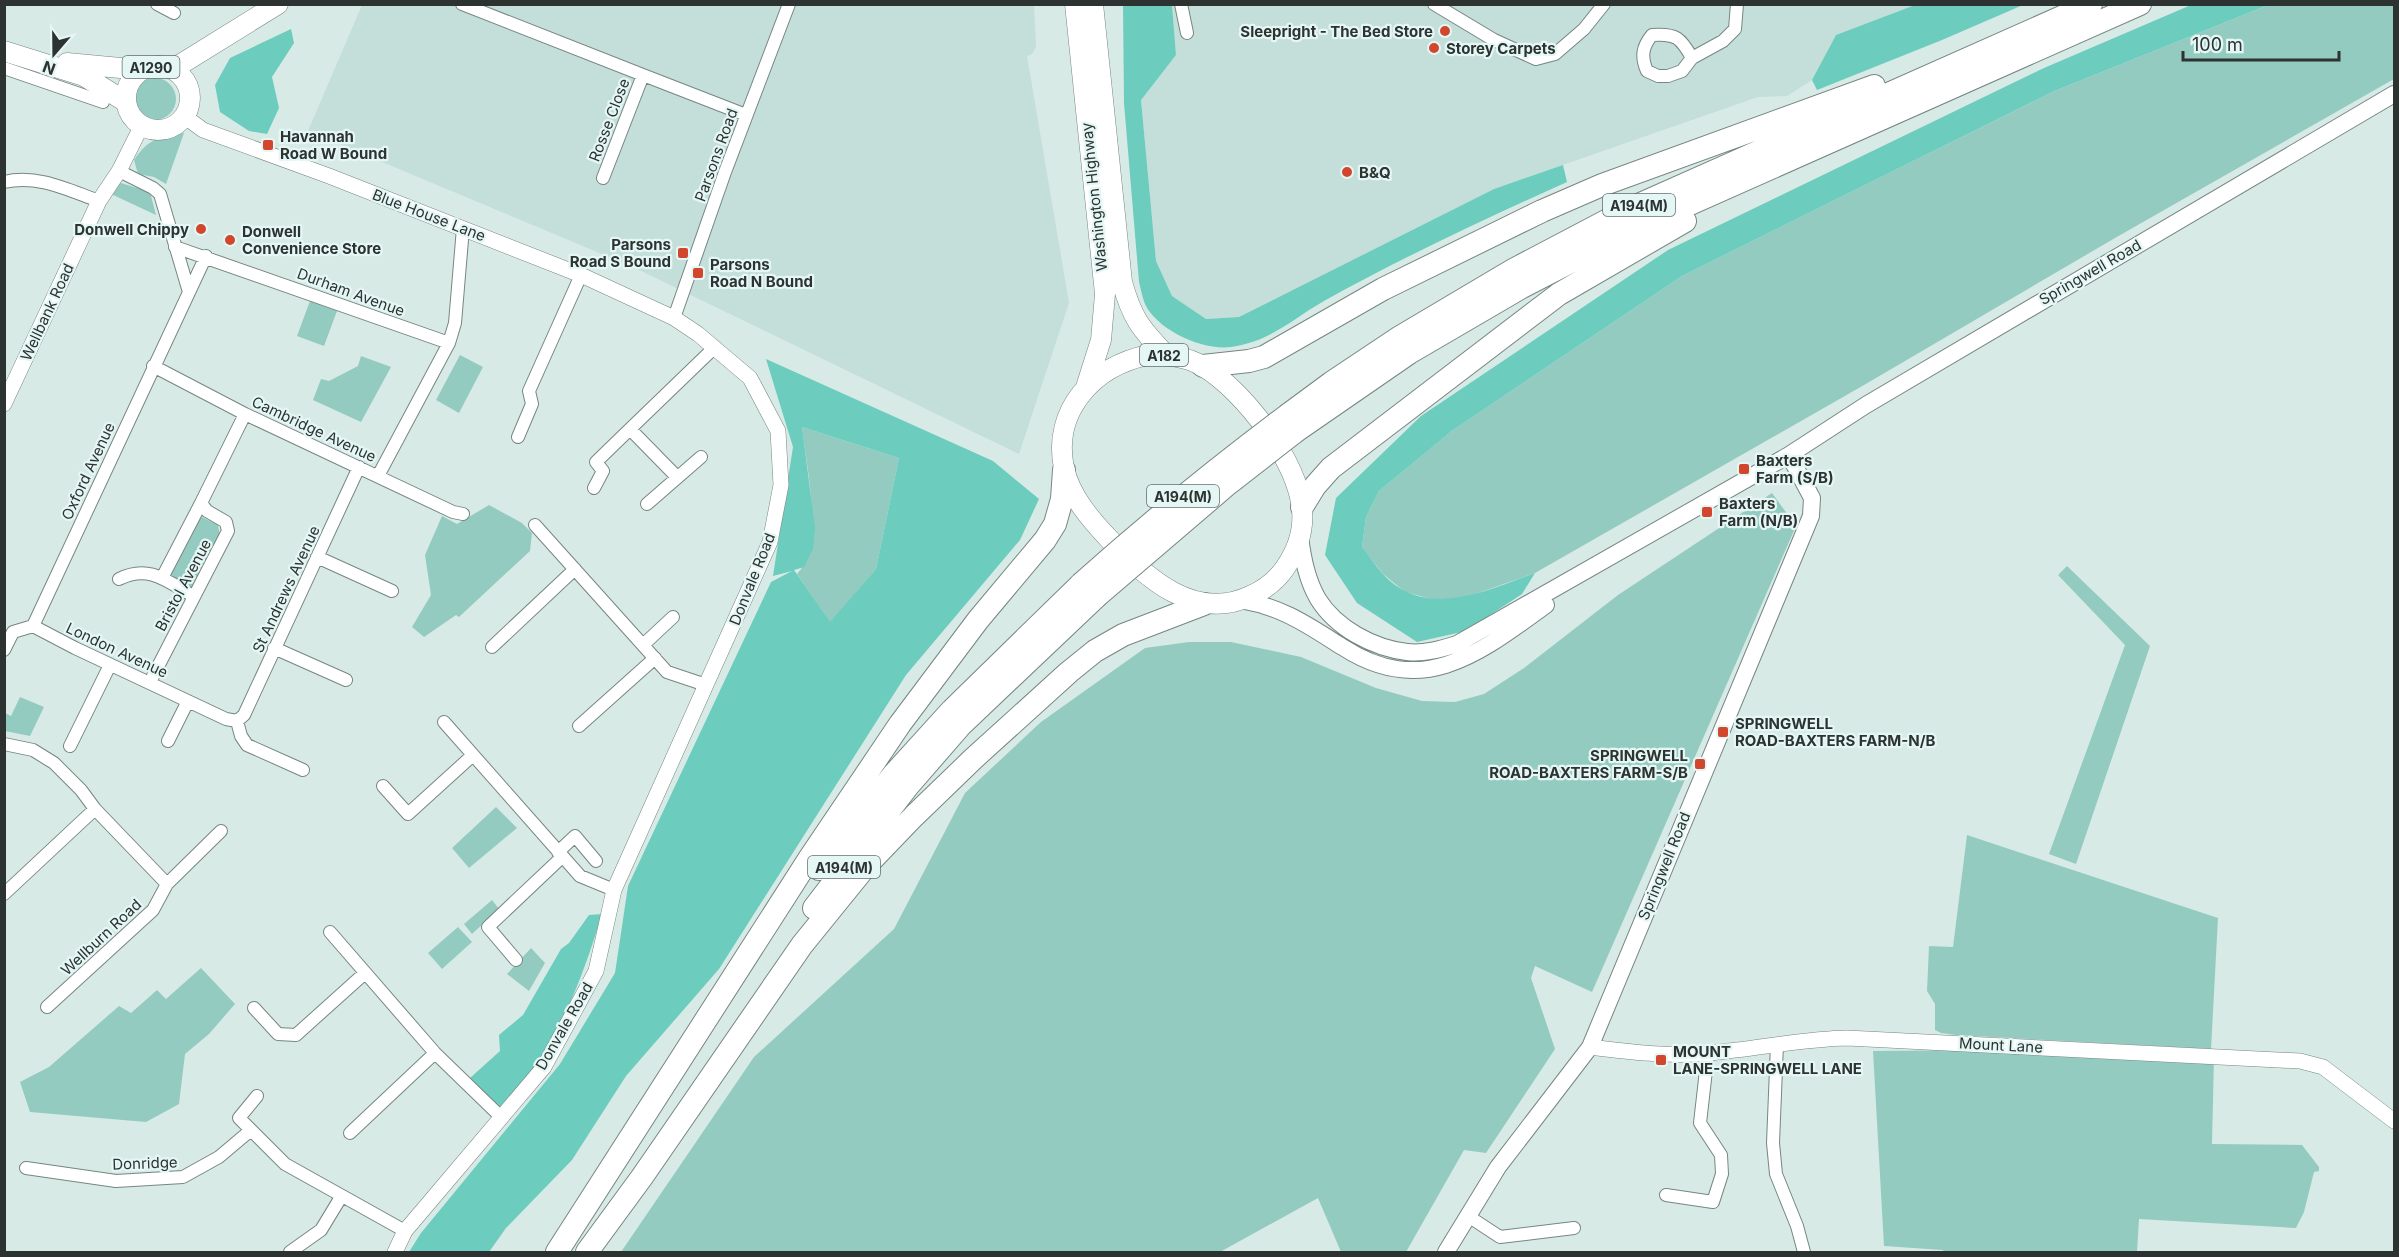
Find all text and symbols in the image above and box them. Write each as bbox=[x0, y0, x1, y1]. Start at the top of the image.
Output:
place label: Sleepright - The Bed Store bbox=[1240, 22, 1433, 41]
north arrow bbox=[24, 24, 84, 84]
marker: Sleepright - The Bed Store bbox=[1438, 24, 1452, 38]
scale bar bbox=[2183, 24, 2339, 62]
text: 100 m bbox=[2192, 34, 2243, 55]
place label: Storey Carpets bbox=[1446, 39, 1556, 58]
marker: Storey Carpets bbox=[1427, 41, 1441, 55]
road number: A1290 bbox=[122, 56, 180, 78]
text: N bbox=[40, 57, 58, 80]
street label: Rosse Close bbox=[584, 76, 634, 164]
street label: Parsons Road bbox=[690, 106, 742, 204]
street label: Washington Highway bbox=[1077, 121, 1111, 272]
place label: Havannah Road W Bound bbox=[280, 127, 387, 163]
marker: Havannah Road W Bound bbox=[261, 138, 275, 152]
place label: B&Q bbox=[1359, 163, 1391, 182]
marker: B&Q bbox=[1340, 165, 1354, 179]
street label: Blue House Lane bbox=[370, 185, 488, 245]
road number: A194(M) bbox=[1603, 194, 1675, 216]
place label: Donwell Chippy bbox=[74, 220, 189, 239]
marker: Donwell Chippy bbox=[194, 222, 208, 236]
place label: Donwell Convenience Store bbox=[242, 222, 381, 258]
marker: Donwell Convenience Store bbox=[223, 233, 237, 247]
place label: Parsons Road S Bound bbox=[570, 235, 671, 271]
street label: Springwell Road bbox=[2036, 235, 2144, 309]
marker: Parsons Road S Bound bbox=[676, 246, 690, 260]
place label: Parsons Road N Bound bbox=[710, 255, 813, 291]
street label: Wellbank Road bbox=[16, 260, 78, 364]
street label: Durham Avenue bbox=[295, 264, 407, 320]
marker: Parsons Road N Bound bbox=[691, 266, 705, 280]
road number: A182 bbox=[1140, 344, 1188, 366]
street label: Cambridge Avenue bbox=[249, 392, 379, 466]
street label: Oxford Avenue bbox=[57, 419, 119, 523]
place label: Baxters Farm (S/B) bbox=[1756, 451, 1834, 487]
marker: Baxters Farm (S/B) bbox=[1737, 462, 1751, 476]
road number: A194(M) bbox=[1147, 485, 1219, 507]
place label: Baxters Farm (N/B) bbox=[1719, 494, 1798, 530]
marker: Baxters Farm (N/B) bbox=[1700, 505, 1714, 519]
street label: St Andrews Avenue bbox=[248, 522, 324, 656]
street label: Donvale Road bbox=[725, 530, 779, 628]
street label: Bristol Avenue bbox=[151, 536, 215, 634]
street label: London Avenue bbox=[63, 618, 171, 682]
place label: SPRINGWELL ROAD-BAXTERS FARM-N/B bbox=[1735, 714, 1936, 750]
marker: SPRINGWELL ROAD-BAXTERS FARM-N/B bbox=[1716, 725, 1730, 739]
place label: SPRINGWELL ROAD-BAXTERS FARM-S/B bbox=[1489, 746, 1688, 782]
marker: SPRINGWELL ROAD-BAXTERS FARM-S/B bbox=[1693, 757, 1707, 771]
street label: Springwell Road bbox=[1634, 809, 1694, 923]
road number: A194(M) bbox=[808, 856, 880, 878]
street label: Wellburn Road bbox=[57, 895, 145, 979]
street label: Donvale Road bbox=[531, 979, 597, 1073]
street label: Mount Lane bbox=[1959, 1033, 2043, 1057]
place label: MOUNT LANE-SPRINGWELL LANE bbox=[1673, 1042, 1862, 1078]
marker: MOUNT LANE-SPRINGWELL LANE bbox=[1654, 1053, 1668, 1067]
street label: Donridge bbox=[112, 1152, 178, 1174]

